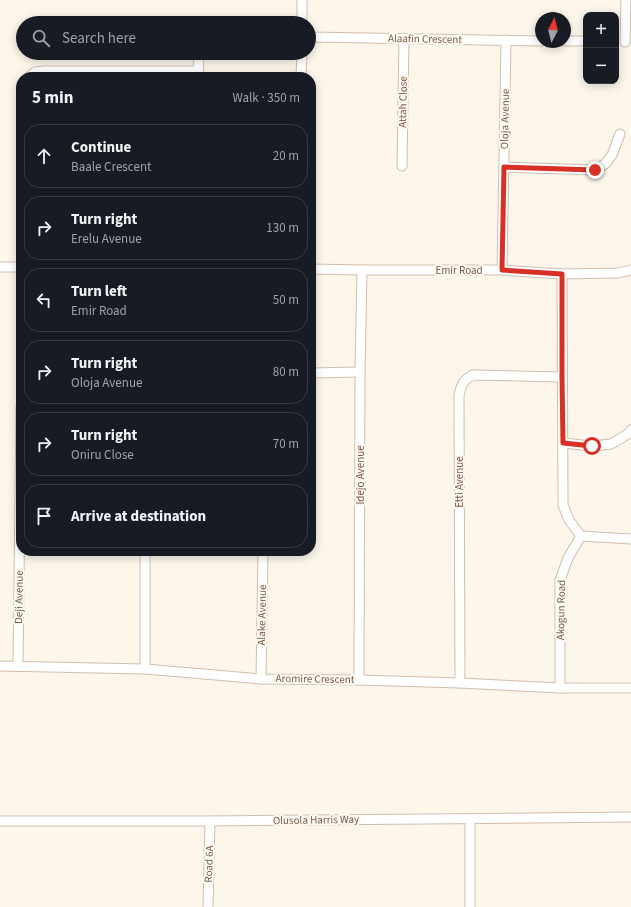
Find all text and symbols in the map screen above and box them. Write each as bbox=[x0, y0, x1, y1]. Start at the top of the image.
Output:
north arrow bbox=[535, 12, 571, 48]
map controls bbox=[583, 12, 619, 84]
button: + bbox=[583, 12, 619, 48]
search box bbox=[16, 16, 316, 60]
icon: search bbox=[30, 27, 52, 49]
text: Search here bbox=[62, 28, 136, 49]
street label: Alaafin Crescent bbox=[388, 31, 462, 47]
button: − bbox=[583, 48, 619, 84]
street label: Attah Close bbox=[395, 76, 411, 128]
text: 5 min bbox=[32, 86, 73, 110]
street label: Oloja Avenue bbox=[497, 88, 513, 149]
text: Walk · 350 m bbox=[232, 89, 300, 107]
text: Continue bbox=[71, 137, 131, 158]
icon: ahead bbox=[33, 145, 55, 167]
text: 20 m bbox=[273, 147, 299, 165]
text: Baale Crescent bbox=[71, 158, 151, 176]
route end bbox=[586, 161, 604, 179]
text: Turn right bbox=[71, 209, 137, 230]
icon: right bbox=[33, 217, 55, 239]
text: 130 m bbox=[266, 219, 299, 237]
text: Erelu Avenue bbox=[71, 230, 142, 248]
street label: Emir Road bbox=[435, 263, 483, 278]
text: Turn left bbox=[71, 281, 127, 302]
icon: left bbox=[33, 289, 55, 311]
text: 50 m bbox=[273, 291, 299, 309]
text: Emir Road bbox=[71, 302, 127, 320]
text: Turn right bbox=[71, 353, 137, 374]
icon: right bbox=[33, 361, 55, 383]
text: 80 m bbox=[273, 363, 299, 381]
text: Oloja Avenue bbox=[71, 374, 142, 392]
text: Turn right bbox=[71, 425, 137, 446]
icon: right bbox=[33, 433, 55, 455]
text: 70 m bbox=[273, 435, 299, 453]
route start bbox=[583, 437, 601, 455]
street label: Idejo Avenue bbox=[353, 445, 368, 505]
text: Oniru Close bbox=[71, 446, 134, 464]
street label: Etti Avenue bbox=[452, 456, 467, 508]
icon: arrive bbox=[33, 505, 55, 527]
text: Arrive at destination bbox=[71, 506, 206, 527]
street label: Deji Avenue bbox=[11, 569, 27, 624]
street label: Akogun Road bbox=[553, 580, 569, 640]
street label: Alake Avenue bbox=[254, 584, 270, 646]
street label: Aromire Crescent bbox=[275, 671, 355, 687]
street label: Olusola Harris Way bbox=[273, 812, 359, 828]
street label: Road 6A bbox=[201, 845, 217, 883]

